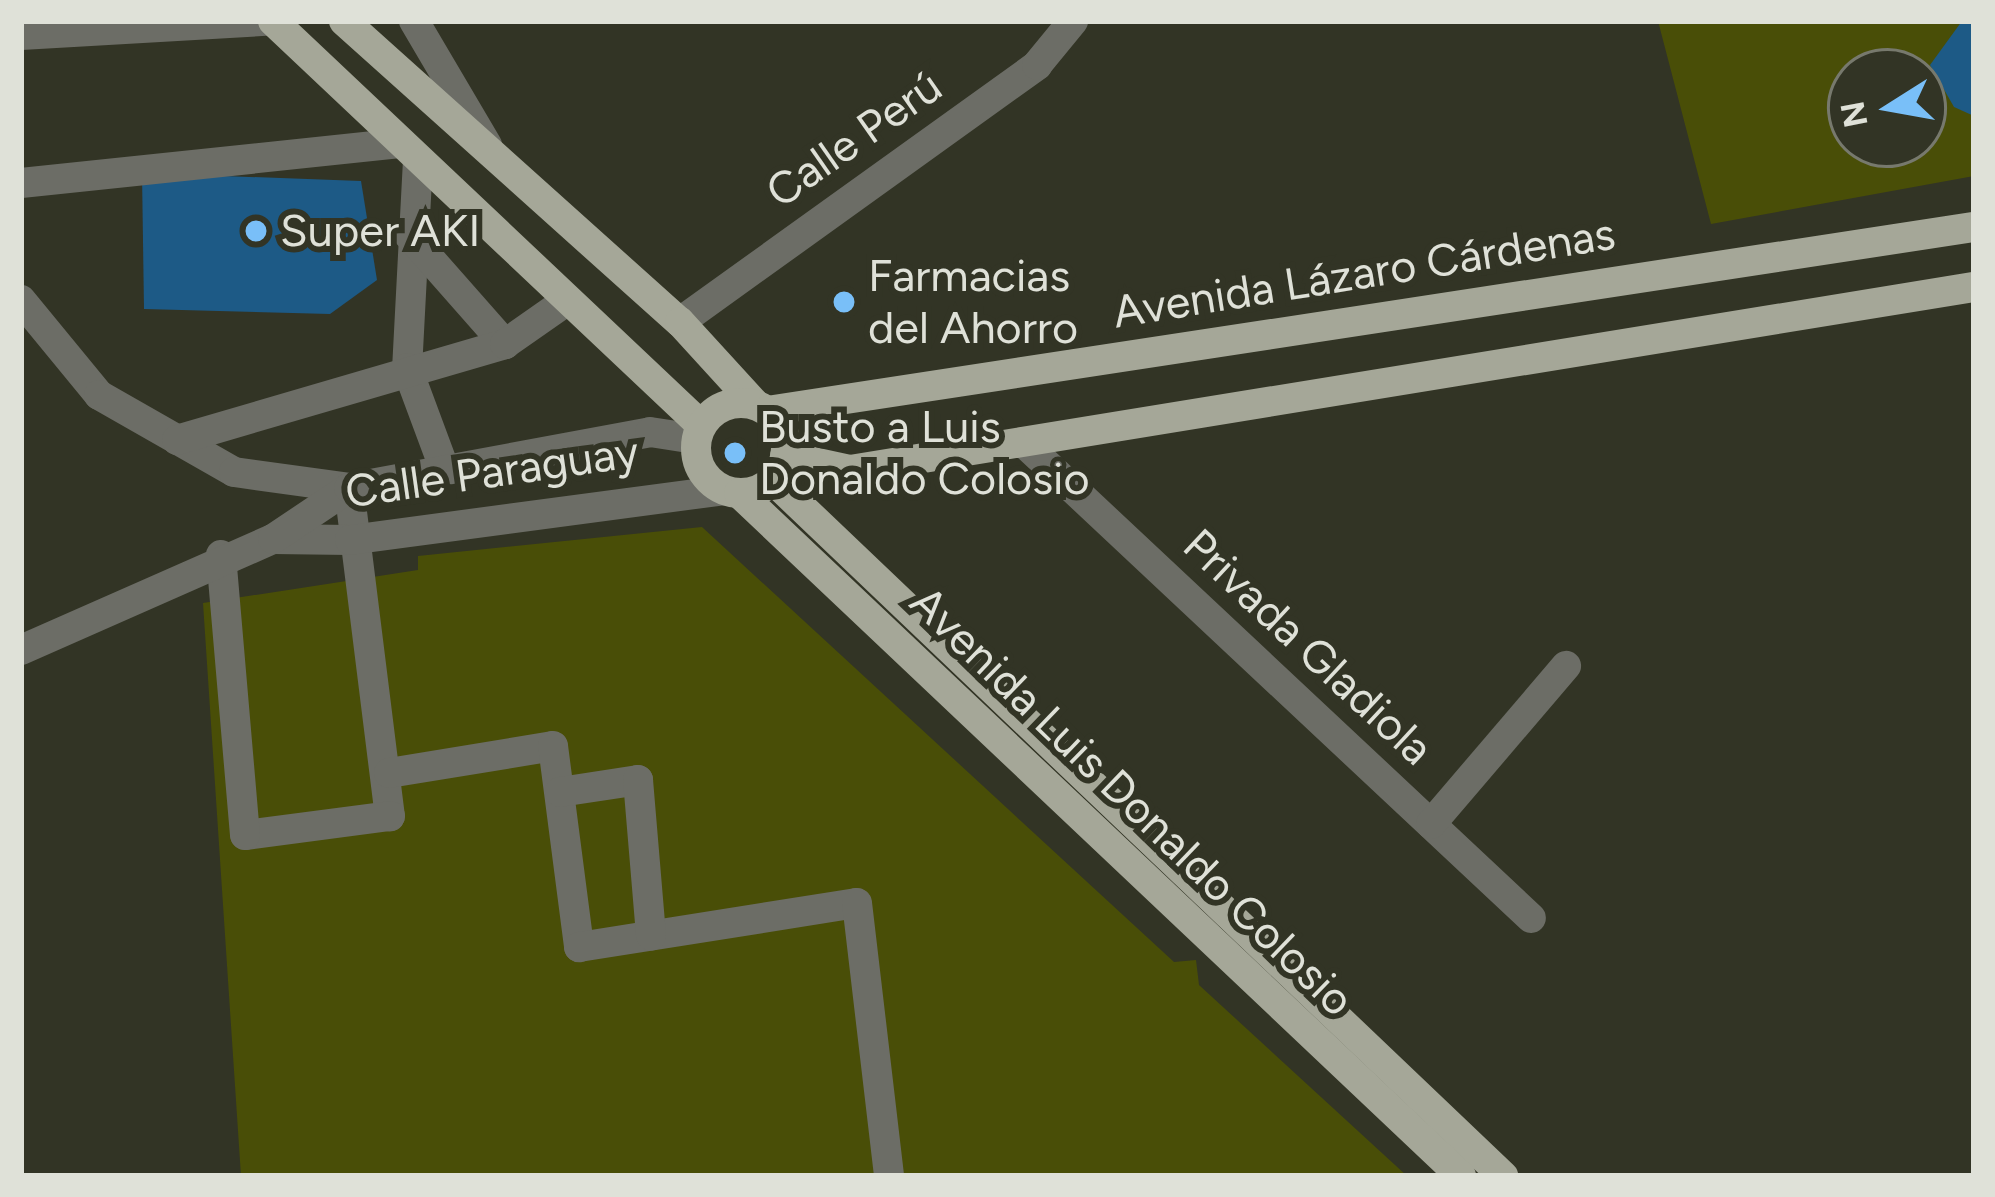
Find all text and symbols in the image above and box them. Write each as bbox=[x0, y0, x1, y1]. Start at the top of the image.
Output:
north arrow bbox=[1827, 48, 1947, 168]
street label: Calle Perú bbox=[756, 59, 952, 219]
text: N bbox=[1833, 98, 1876, 131]
place label: Super AKI bbox=[280, 204, 480, 258]
street label: Avenida Lázaro Cárdenas bbox=[1109, 207, 1619, 339]
marker: Super AKI bbox=[243, 218, 269, 244]
place label: Farmacias del Ahorro bbox=[868, 249, 1078, 355]
marker: Farmacias del Ahorro bbox=[831, 289, 857, 315]
place label: Busto a Luis Donaldo Colosio bbox=[759, 400, 1090, 506]
street label: Calle Paraguay bbox=[342, 425, 642, 519]
marker: Busto a Luis Donaldo Colosio bbox=[722, 440, 748, 466]
street label: Privada Gladiola bbox=[1172, 518, 1444, 776]
street label: Avenida Luis Donaldo Colosio bbox=[899, 575, 1365, 1027]

